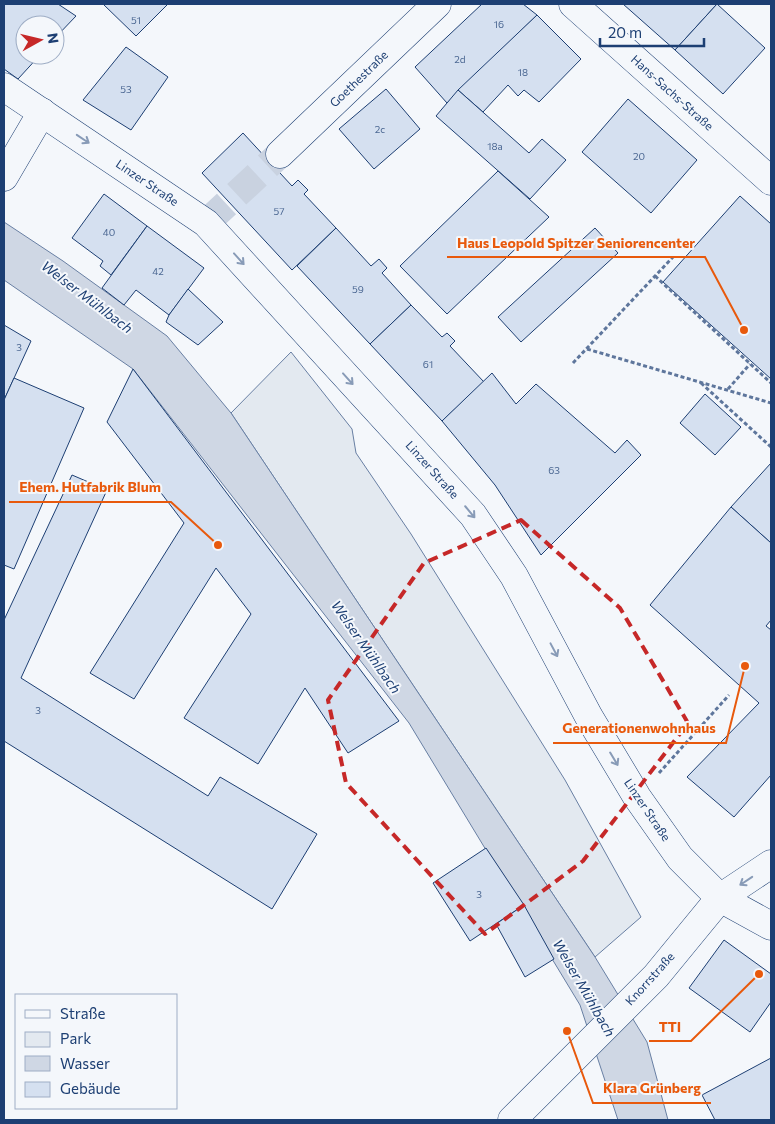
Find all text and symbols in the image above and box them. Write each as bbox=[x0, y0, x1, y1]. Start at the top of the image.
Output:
house number: 51 bbox=[131, 14, 141, 26]
north arrow bbox=[15, 15, 65, 65]
scale bar bbox=[600, 15, 704, 47]
house number: 16 bbox=[494, 18, 504, 30]
text: 20 m bbox=[608, 23, 642, 41]
text: N bbox=[44, 32, 63, 45]
street label: Goethestraße bbox=[326, 47, 390, 109]
street label: Hans-Sachs-Straße bbox=[629, 52, 717, 133]
house number: 2d bbox=[454, 53, 466, 65]
house number: 18 bbox=[518, 66, 528, 78]
house number: 53 bbox=[120, 83, 132, 95]
house number: 2c bbox=[375, 123, 385, 135]
one-way arrow bbox=[75, 134, 89, 144]
house number: 18a bbox=[487, 140, 503, 152]
house number: 20 bbox=[633, 150, 645, 162]
street label: Linzer Straße bbox=[114, 156, 182, 208]
house number: 57 bbox=[273, 205, 285, 217]
house number: 40 bbox=[103, 226, 115, 238]
callout: Haus Leopold Spitzer Seniorencenter bbox=[447, 228, 705, 257]
text: Haus Leopold Spitzer Seniorencenter bbox=[457, 234, 695, 251]
one-way arrow bbox=[233, 252, 245, 265]
water label: Welser Mühlbach bbox=[38, 257, 136, 336]
house number: 42 bbox=[152, 265, 164, 277]
house number: 59 bbox=[352, 283, 364, 295]
house number: 3 bbox=[16, 341, 22, 353]
house number: 61 bbox=[423, 358, 433, 370]
one-way arrow bbox=[342, 372, 354, 385]
street label: Linzer Straße bbox=[403, 438, 462, 501]
house number: 63 bbox=[548, 464, 560, 476]
callout: Ehem. Hutfabrik Blum bbox=[9, 473, 171, 502]
text: Ehem. Hutfabrik Blum bbox=[19, 478, 161, 495]
one-way arrow bbox=[464, 505, 475, 518]
water label: Welser Mühlbach bbox=[328, 597, 405, 697]
one-way arrow bbox=[549, 643, 559, 657]
house number: 3 bbox=[35, 704, 41, 716]
callout: Generationenwohnhaus bbox=[553, 714, 726, 743]
text: Generationenwohnhaus bbox=[562, 719, 716, 736]
one-way arrow bbox=[610, 751, 620, 765]
street label: Linzer Straße bbox=[622, 775, 674, 843]
one-way arrow bbox=[739, 876, 753, 886]
house number: 3 bbox=[476, 888, 482, 900]
water label: Welser Mühlbach bbox=[550, 936, 619, 1040]
street label: Knorrstraße bbox=[622, 949, 677, 1008]
legend bbox=[15, 994, 178, 1109]
text: Straße bbox=[60, 1004, 106, 1022]
callout: TTI bbox=[649, 1012, 691, 1041]
text: TTI bbox=[659, 1018, 681, 1035]
text: Park bbox=[60, 1029, 91, 1047]
text: Wasser bbox=[60, 1054, 110, 1072]
callout: Klara Grünberg bbox=[593, 1074, 711, 1103]
text: Gebäude bbox=[60, 1079, 121, 1097]
text: Klara Grünberg bbox=[603, 1079, 701, 1096]

